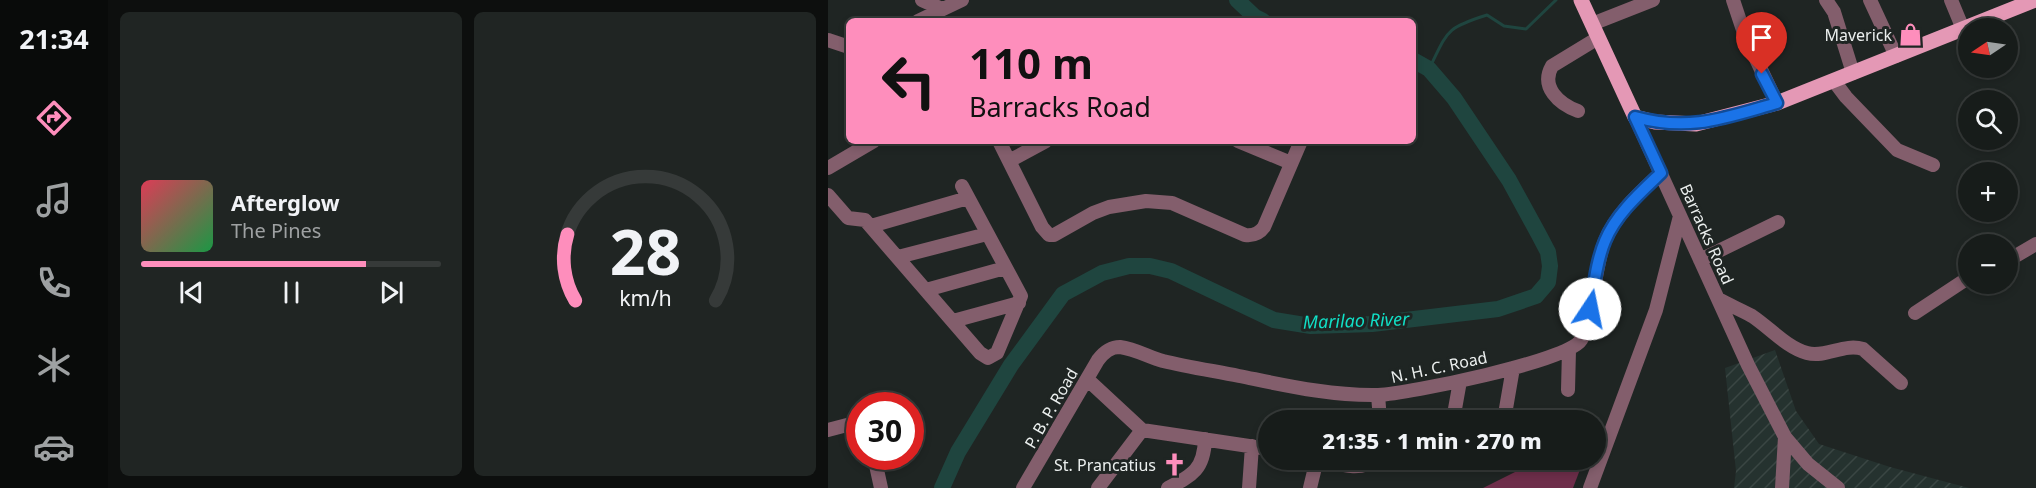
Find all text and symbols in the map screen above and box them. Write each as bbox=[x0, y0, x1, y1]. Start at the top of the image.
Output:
pin bbox=[1736, 12, 1787, 74]
north arrow bbox=[1958, 18, 2018, 78]
map controls bbox=[1958, 18, 2018, 294]
text: 21:34 bbox=[19, 20, 89, 57]
icon: arrive bbox=[1745, 21, 1778, 54]
shop icon: Maverick bbox=[1897, 22, 1923, 48]
place label: Maverick bbox=[1824, 24, 1892, 46]
text: 110 m bbox=[969, 34, 1093, 91]
icon: left bbox=[870, 42, 948, 120]
text: Barracks Road bbox=[969, 88, 1151, 125]
button: search bbox=[1958, 90, 2018, 150]
icon: directions bbox=[33, 97, 75, 139]
button: + bbox=[1958, 162, 2018, 222]
icon: music bbox=[33, 179, 75, 221]
street label: Barracks Road bbox=[1675, 180, 1739, 288]
text: Afterglow bbox=[231, 187, 340, 217]
text: 28 bbox=[609, 208, 681, 293]
text: The Pines bbox=[231, 217, 321, 244]
button: − bbox=[1958, 234, 2018, 294]
icon: phone bbox=[33, 262, 75, 304]
icon: previous bbox=[175, 276, 208, 309]
icon: pause bbox=[275, 276, 308, 309]
icon: next bbox=[375, 276, 408, 309]
position arrow bbox=[1558, 277, 1622, 341]
text: km/h bbox=[619, 283, 671, 312]
water label: Marilao River bbox=[1302, 306, 1410, 334]
icon: climate bbox=[33, 344, 75, 386]
street label: N. H. C. Road bbox=[1389, 346, 1489, 388]
street label: P. B. P. Road bbox=[1019, 364, 1083, 452]
speed limit sign: 30 bbox=[846, 392, 924, 470]
text: 21:35 · 1 min · 270 m bbox=[1322, 425, 1542, 455]
icon: car bbox=[33, 426, 75, 468]
church icon: St. Prancatius bbox=[1161, 452, 1187, 478]
place label: St. Prancatius bbox=[1054, 454, 1156, 476]

